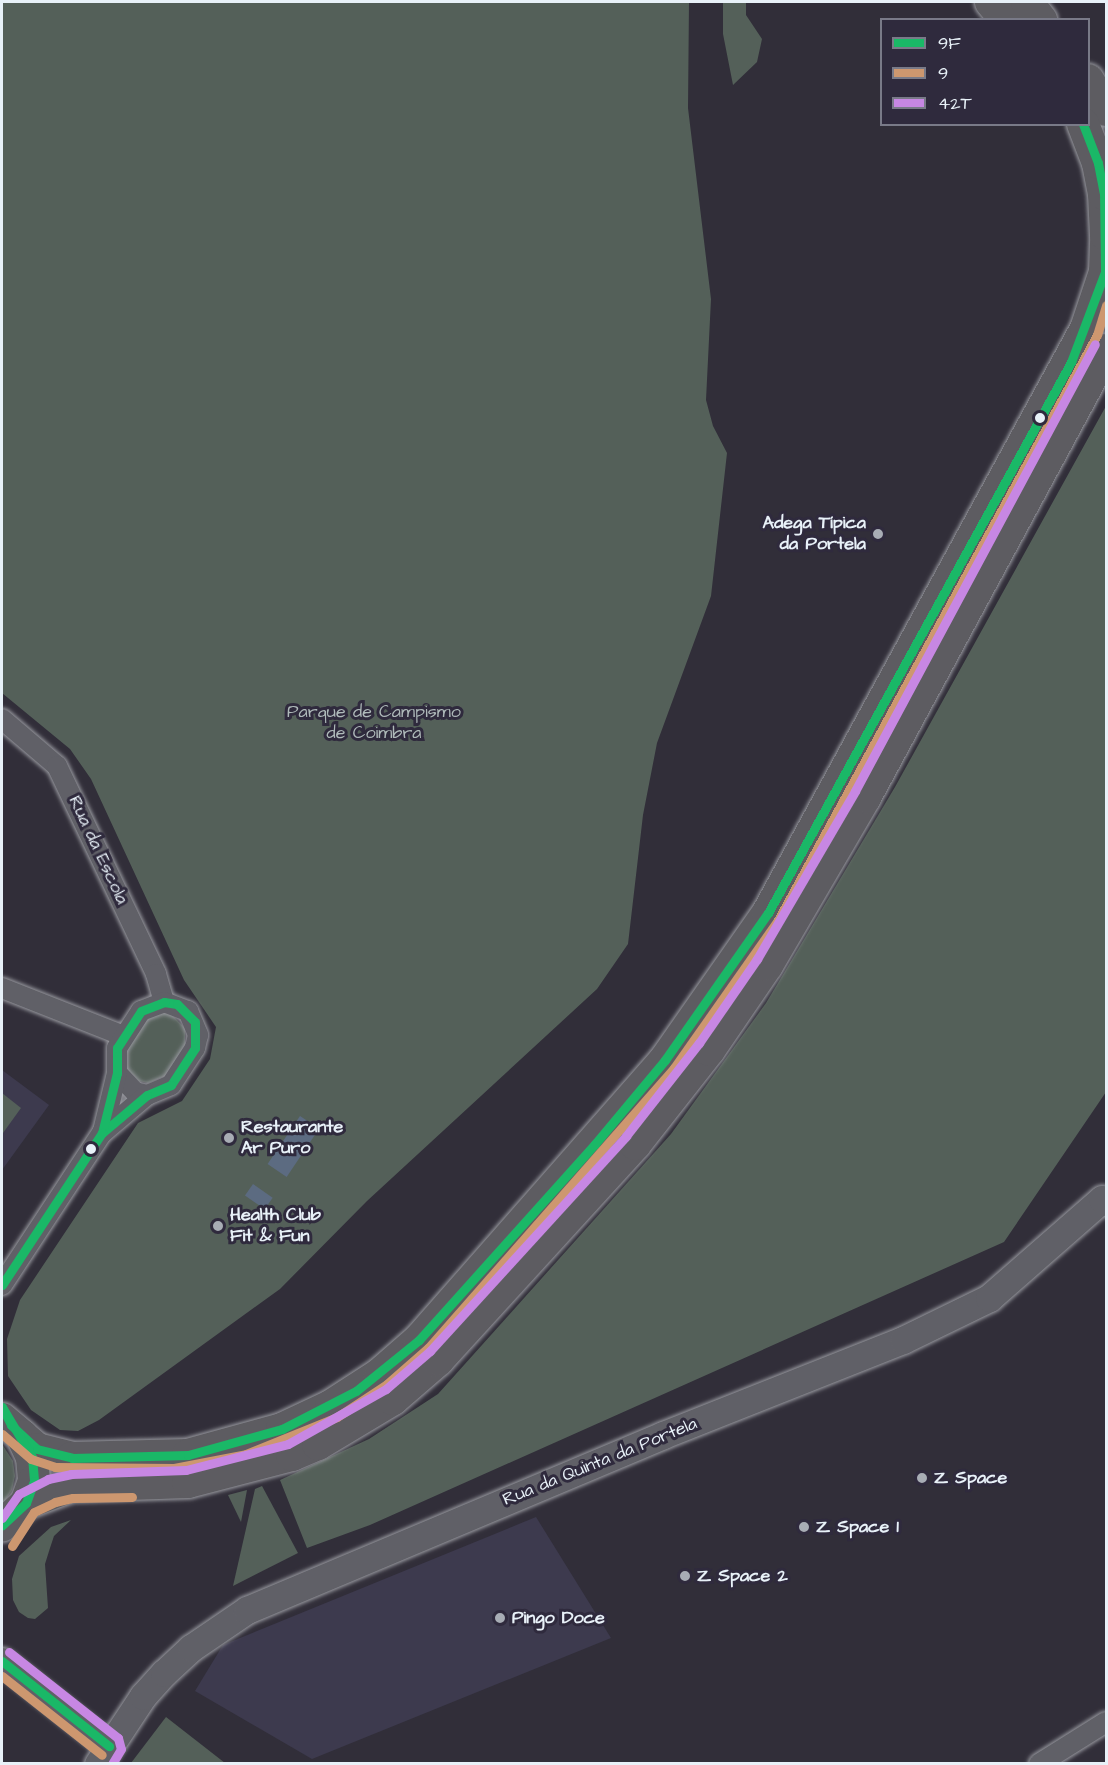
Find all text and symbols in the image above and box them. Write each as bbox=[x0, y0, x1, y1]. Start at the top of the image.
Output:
legend bbox=[880, 18, 1090, 126]
text: 9F bbox=[938, 31, 961, 56]
text: 9 bbox=[938, 61, 948, 86]
text: 42T bbox=[938, 91, 972, 116]
unlabelled marker bbox=[1034, 412, 1046, 424]
place label: Adega Típica da Portela bbox=[763, 513, 866, 556]
marker: Adega Típica da Portela bbox=[871, 527, 885, 541]
park label: Parque de Campismo de Coimbra bbox=[287, 702, 461, 744]
street label: Rua da Escola bbox=[63, 792, 133, 908]
place label: Restaurante Ar Puro bbox=[241, 1117, 343, 1160]
marker: Restaurante Ar Puro bbox=[222, 1131, 236, 1145]
unlabelled marker bbox=[85, 1143, 97, 1155]
place label: Health Club Fit & Fun bbox=[230, 1205, 321, 1248]
marker: Health Club Fit & Fun bbox=[211, 1219, 225, 1233]
street label: Rua da Quinta da Portela bbox=[500, 1413, 700, 1511]
place label: Z Space bbox=[934, 1467, 1007, 1489]
marker: Z Space bbox=[915, 1471, 929, 1485]
place label: Z Space 1 bbox=[816, 1516, 899, 1538]
marker: Z Space 1 bbox=[797, 1520, 811, 1534]
place label: Z Space 2 bbox=[697, 1565, 788, 1587]
marker: Z Space 2 bbox=[678, 1569, 692, 1583]
place label: Pingo Doce bbox=[512, 1607, 605, 1629]
marker: Pingo Doce bbox=[493, 1611, 507, 1625]

